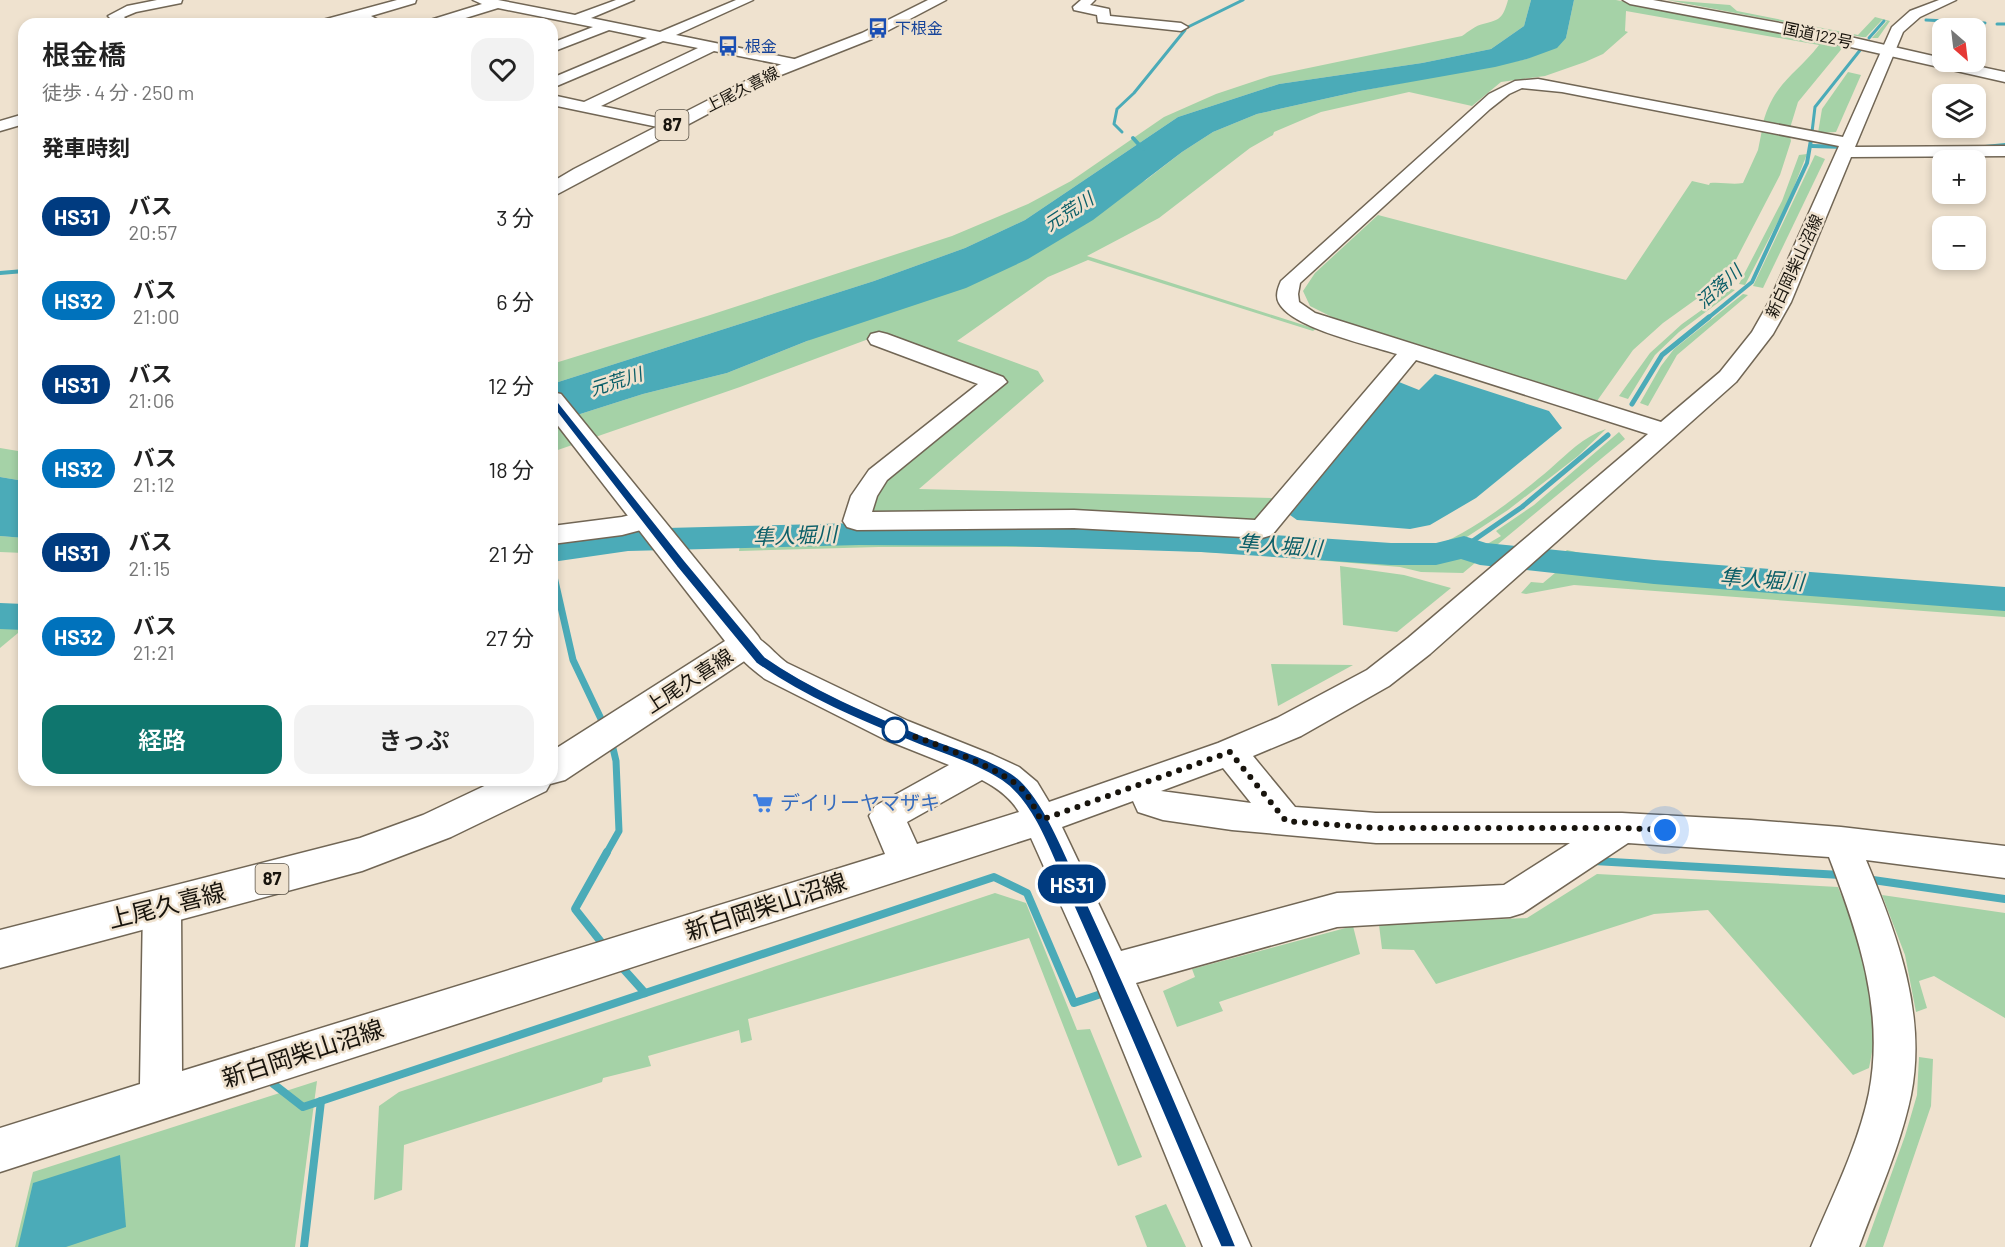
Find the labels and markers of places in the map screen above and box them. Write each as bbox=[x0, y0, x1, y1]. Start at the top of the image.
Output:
bus stop icon: 下根金 bbox=[866, 16, 890, 40]
place label: 下根金 bbox=[895, 18, 943, 37]
bus stop icon: 根金 bbox=[716, 34, 740, 58]
place label: 根金 bbox=[745, 36, 777, 55]
unlabelled marker bbox=[882, 717, 908, 743]
place label: デイリーヤマザキ bbox=[780, 790, 940, 814]
supermarket icon: デイリーヤマザキ bbox=[751, 791, 775, 815]

